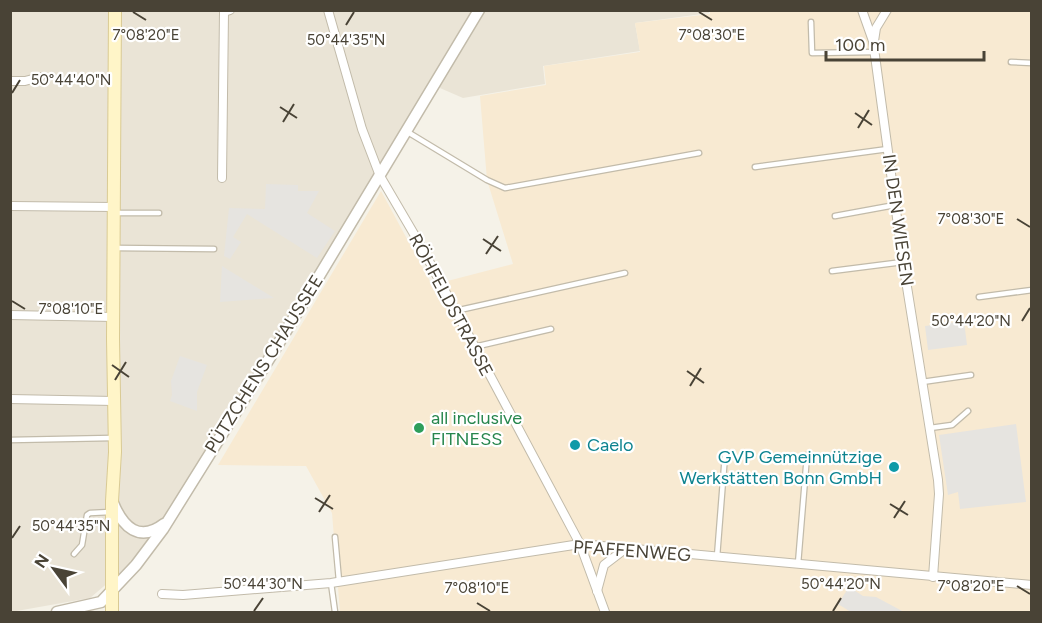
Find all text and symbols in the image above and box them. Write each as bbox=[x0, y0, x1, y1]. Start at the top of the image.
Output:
scale bar bbox=[826, 24, 984, 62]
text: 7°08'20"E bbox=[112, 26, 180, 44]
text: 7°08'30"E bbox=[679, 26, 745, 44]
text: 50°44'35"N bbox=[307, 31, 385, 49]
text: 100 m bbox=[835, 34, 885, 56]
text: 50°44'40"N bbox=[31, 71, 111, 89]
street label: IN DEN WIESEN bbox=[878, 153, 918, 287]
text: 7°08'30"E bbox=[938, 210, 1004, 228]
street label: RÖHFELDSTRASSE bbox=[404, 230, 498, 380]
street label: PÜTZCHENS CHAUSSEE bbox=[200, 271, 328, 457]
text: 7°08'10"E bbox=[39, 300, 103, 318]
text: 50°44'20"N bbox=[931, 312, 1011, 330]
place label: all inclusive FITNESS bbox=[431, 407, 522, 450]
marker: all inclusive FITNESS bbox=[412, 421, 426, 435]
place label: Caelo bbox=[587, 434, 633, 456]
marker: Caelo bbox=[568, 438, 582, 452]
place label: GVP Gemeinnützige Werkstätten Bonn GmbH bbox=[680, 446, 882, 489]
marker: GVP Gemeinnützige Werkstätten Bonn GmbH bbox=[887, 460, 901, 474]
text: 50°44'35"N bbox=[32, 517, 110, 535]
street label: PFAFFENWEG bbox=[572, 536, 692, 566]
north arrow bbox=[24, 539, 84, 599]
text: N bbox=[31, 551, 53, 571]
text: 50°44'30"N bbox=[223, 575, 303, 593]
text: 50°44'20"N bbox=[801, 575, 881, 593]
text: 7°08'20"E bbox=[937, 577, 1005, 595]
text: 7°08'10"E bbox=[445, 579, 509, 597]

